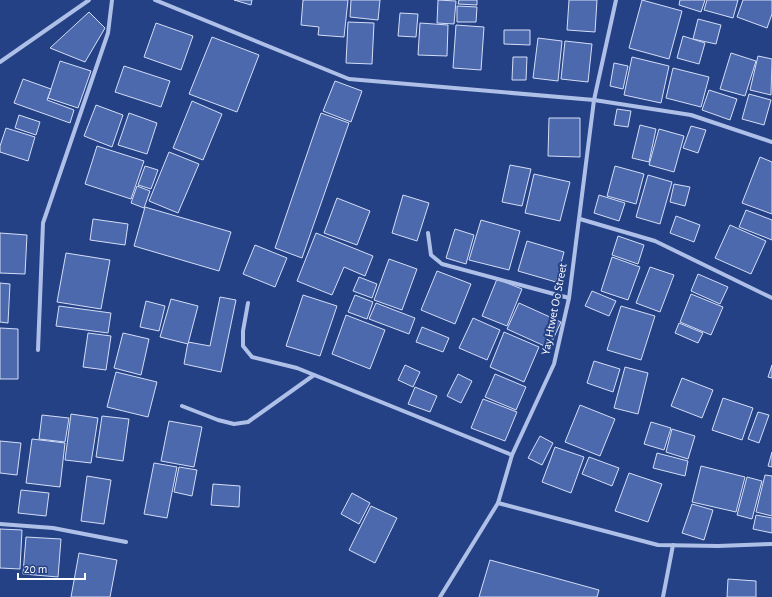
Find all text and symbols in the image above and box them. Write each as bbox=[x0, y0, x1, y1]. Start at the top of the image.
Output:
street label: Yay Htwet Oo Street bbox=[539, 262, 570, 356]
scale bar bbox=[18, 555, 85, 581]
text: 20 m bbox=[24, 563, 47, 575]

